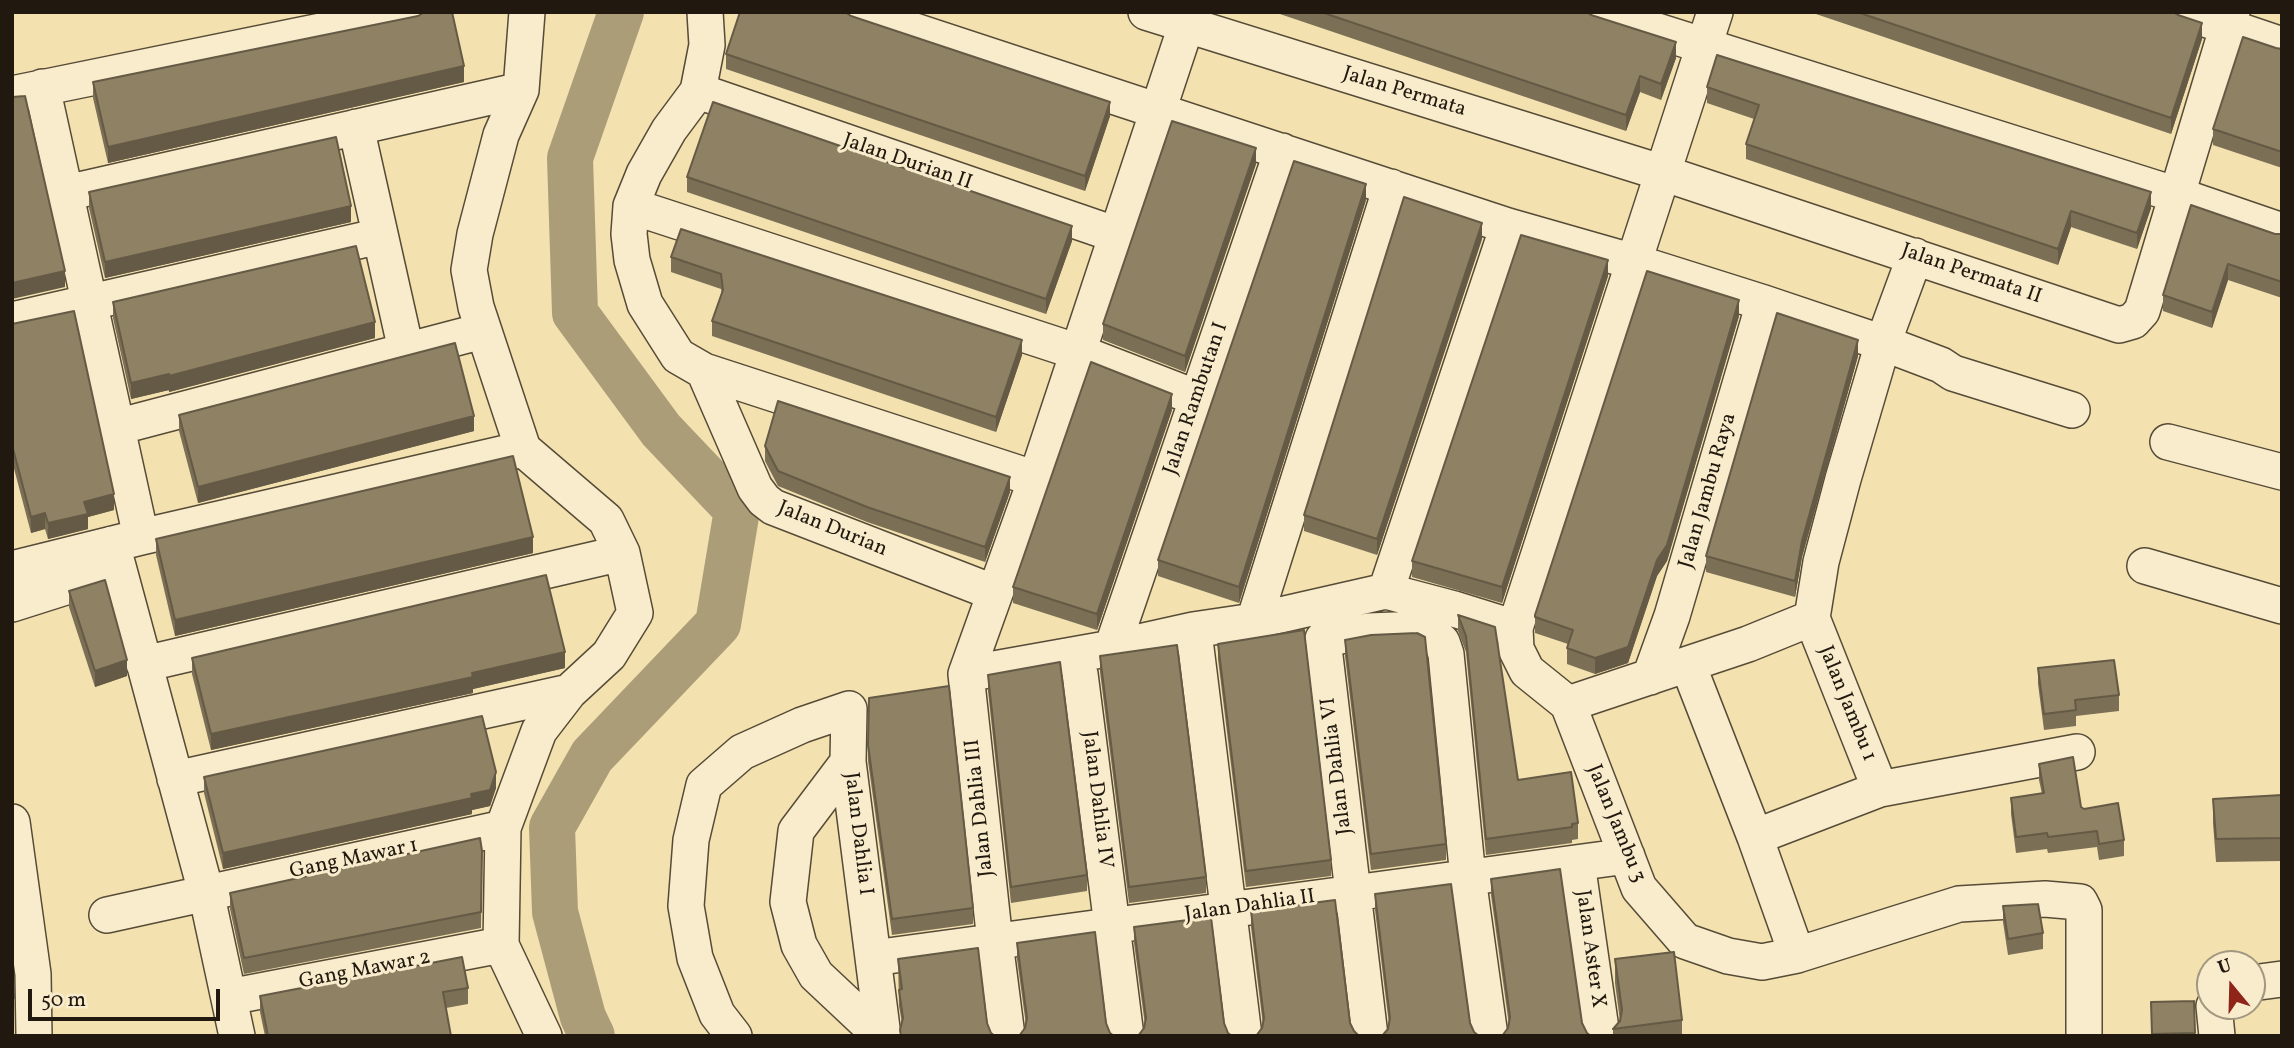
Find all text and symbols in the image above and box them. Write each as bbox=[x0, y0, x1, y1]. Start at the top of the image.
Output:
street label: Jalan Permata bbox=[1339, 62, 1469, 124]
street label: Jalan Durian II bbox=[839, 129, 975, 197]
street label: Jalan Permata II bbox=[1897, 239, 2045, 311]
street label: Jalan Rambutan I bbox=[1159, 319, 1235, 479]
street label: Jalan Jambu Raya bbox=[1675, 410, 1743, 572]
street label: Jalan Durian bbox=[773, 497, 891, 563]
street label: Jalan Jambu 1 bbox=[1811, 643, 1881, 765]
street label: Jalan Dahlia VI bbox=[1317, 696, 1359, 836]
street label: Jalan Dahlia IV bbox=[1075, 730, 1117, 870]
street label: Jalan Dahlia III bbox=[961, 738, 1001, 878]
street label: Jalan Jambu 3 bbox=[1580, 761, 1650, 887]
street label: Jalan Dahlia I bbox=[837, 771, 877, 897]
street label: Gang Mawar 1 bbox=[288, 834, 420, 886]
street label: Jalan Dahlia II bbox=[1183, 885, 1317, 929]
street label: Jalan Aster X bbox=[1568, 888, 1610, 1010]
street label: Gang Mawar 2 bbox=[297, 946, 433, 996]
north arrow bbox=[2196, 950, 2266, 1020]
text: U bbox=[2214, 953, 2235, 981]
scale bar bbox=[32, 974, 224, 1018]
text: 50 m bbox=[41, 986, 86, 1015]

